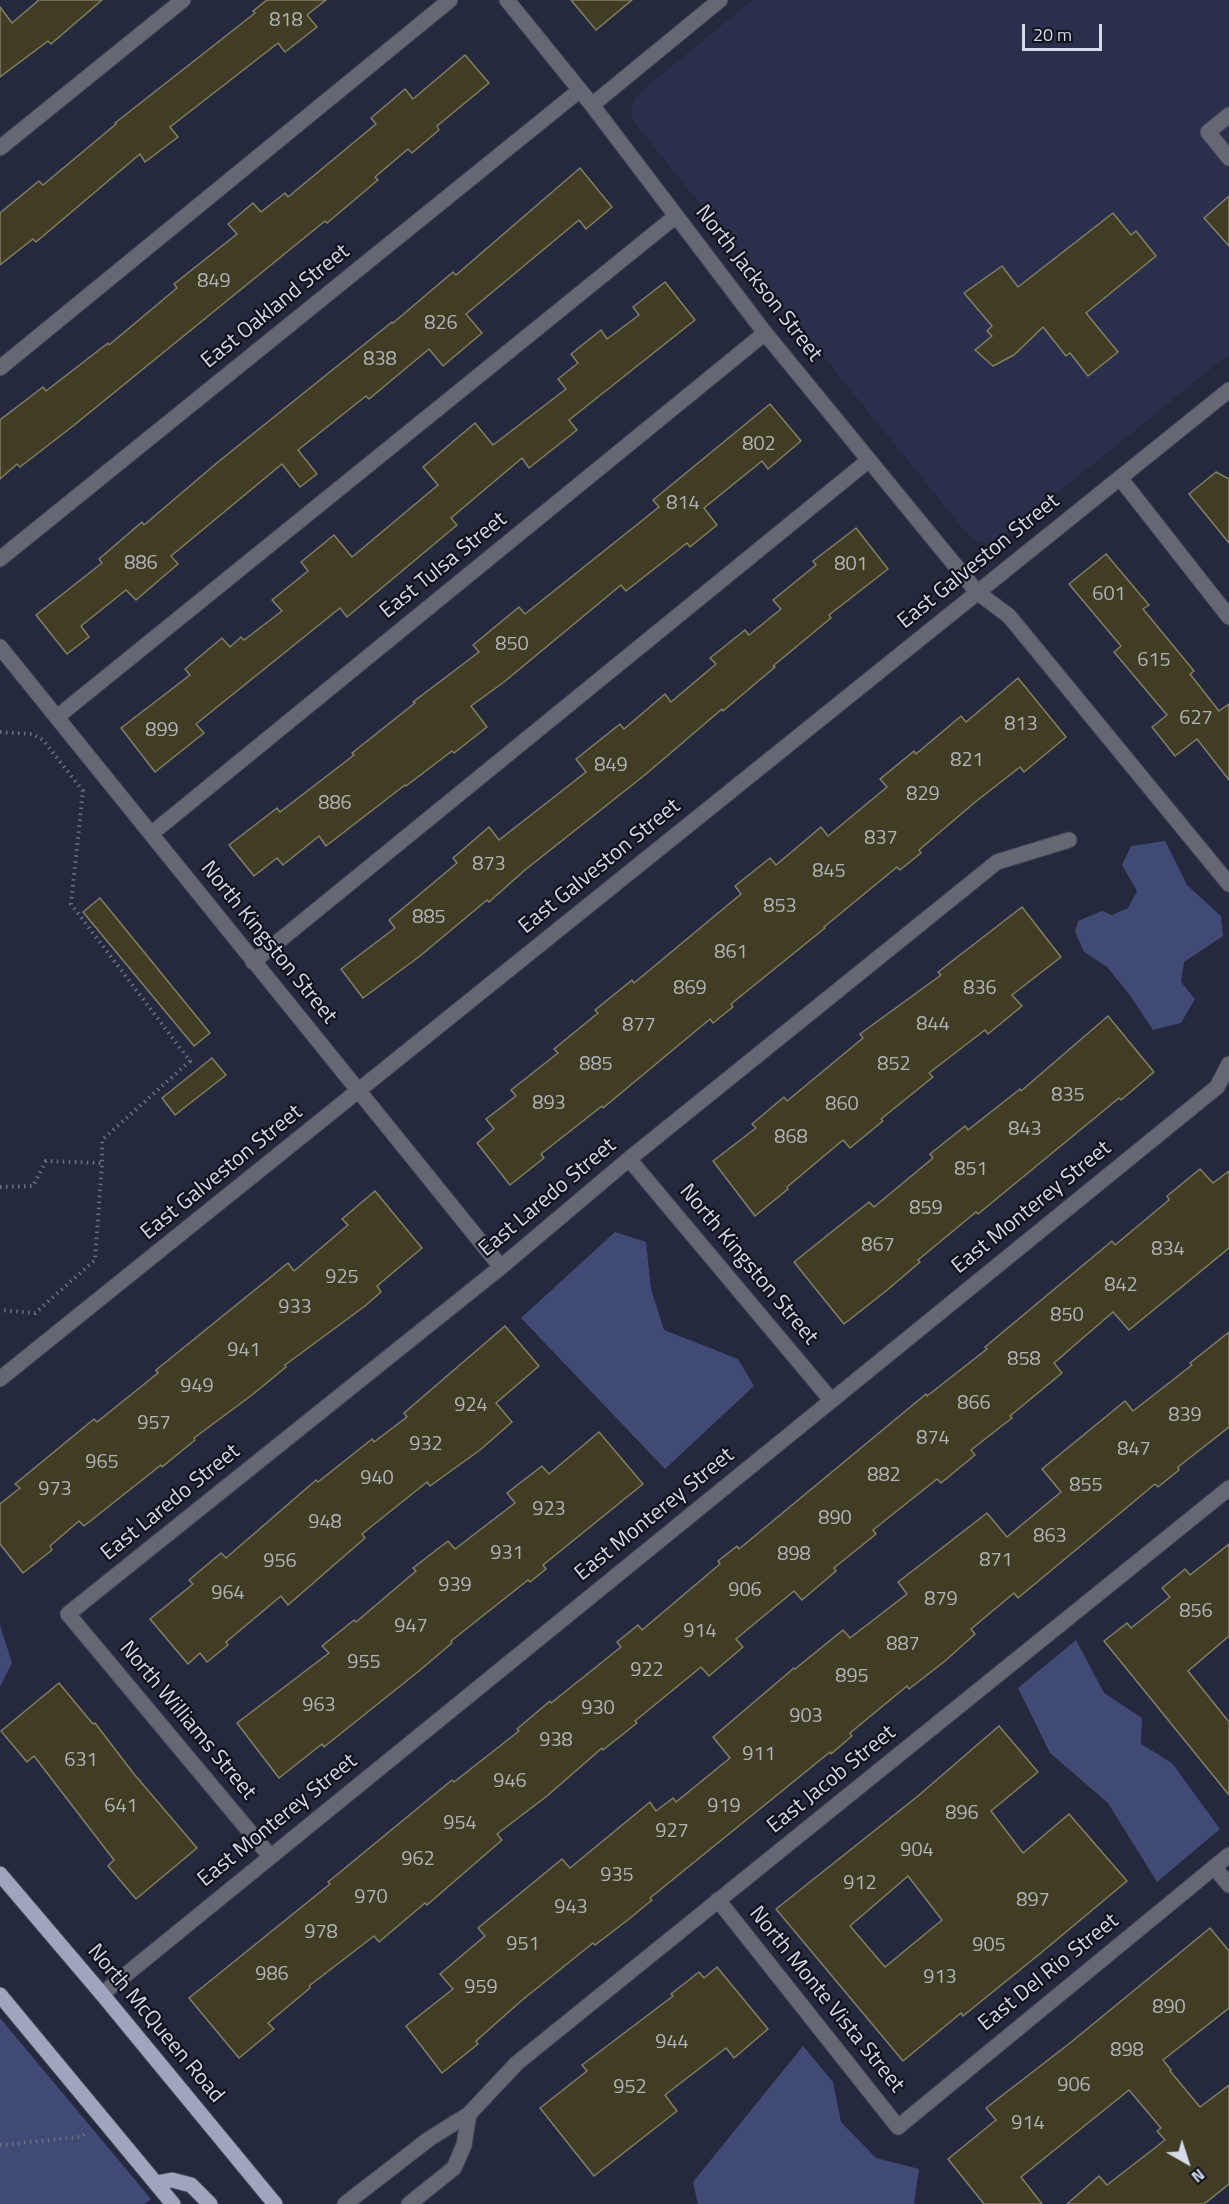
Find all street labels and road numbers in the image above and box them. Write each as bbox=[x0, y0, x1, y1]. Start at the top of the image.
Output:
street label: North Jackson Street bbox=[689, 201, 827, 367]
street label: East Oakland Street bbox=[197, 239, 355, 375]
street label: East Galveston Street bbox=[893, 489, 1065, 635]
street label: East Tulsa Street bbox=[375, 507, 513, 625]
street label: East Galveston Street bbox=[514, 794, 686, 940]
street label: North Kingston Street bbox=[194, 856, 342, 1030]
street label: East Galveston Street bbox=[136, 1100, 308, 1246]
street label: East Laredo Street bbox=[474, 1133, 622, 1263]
street label: East Monterey Street bbox=[947, 1136, 1117, 1280]
street label: North Kingston Street bbox=[673, 1179, 823, 1351]
street label: East Laredo Street bbox=[96, 1439, 246, 1567]
street label: East Monterey Street bbox=[570, 1443, 740, 1587]
street label: North Williams Street bbox=[113, 1636, 261, 1806]
street label: East Jacob Street bbox=[762, 1720, 902, 1840]
street label: East Monterey Street bbox=[193, 1749, 363, 1893]
street label: North Monte Vista Street bbox=[743, 1902, 909, 2098]
street label: East Del Rio Street bbox=[974, 1908, 1124, 2038]
street label: North McQueen Road bbox=[81, 1939, 229, 2109]

